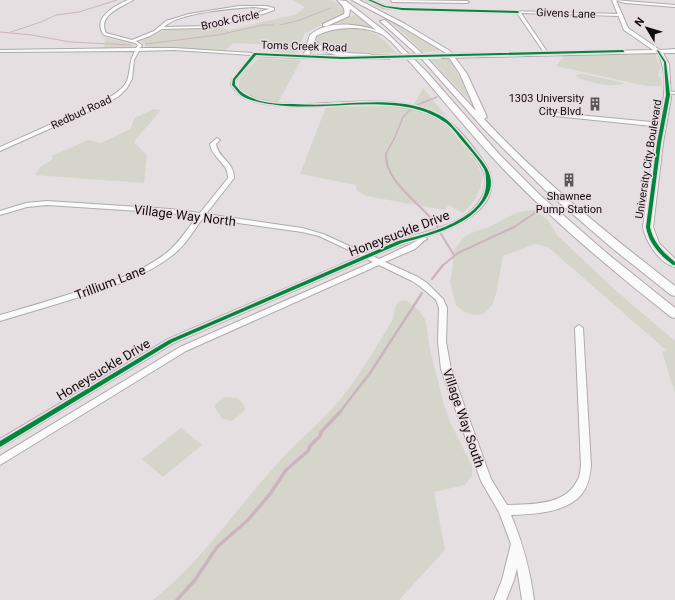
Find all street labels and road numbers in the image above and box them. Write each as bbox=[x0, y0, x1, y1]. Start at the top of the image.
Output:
street label: Givens Lane bbox=[536, 6, 596, 21]
street label: Brook Circle bbox=[200, 8, 260, 33]
street label: Toms Creek Road bbox=[261, 38, 347, 55]
street label: Redbud Road bbox=[49, 93, 114, 132]
street label: University City Boulevard bbox=[633, 98, 664, 220]
street label: Village Way North bbox=[133, 202, 237, 229]
street label: Honeysuckle Drive bbox=[347, 207, 452, 260]
street label: Trillium Lane bbox=[73, 262, 148, 303]
street label: Honeysuckle Drive bbox=[54, 336, 153, 403]
street label: Village Way South bbox=[440, 367, 487, 470]

